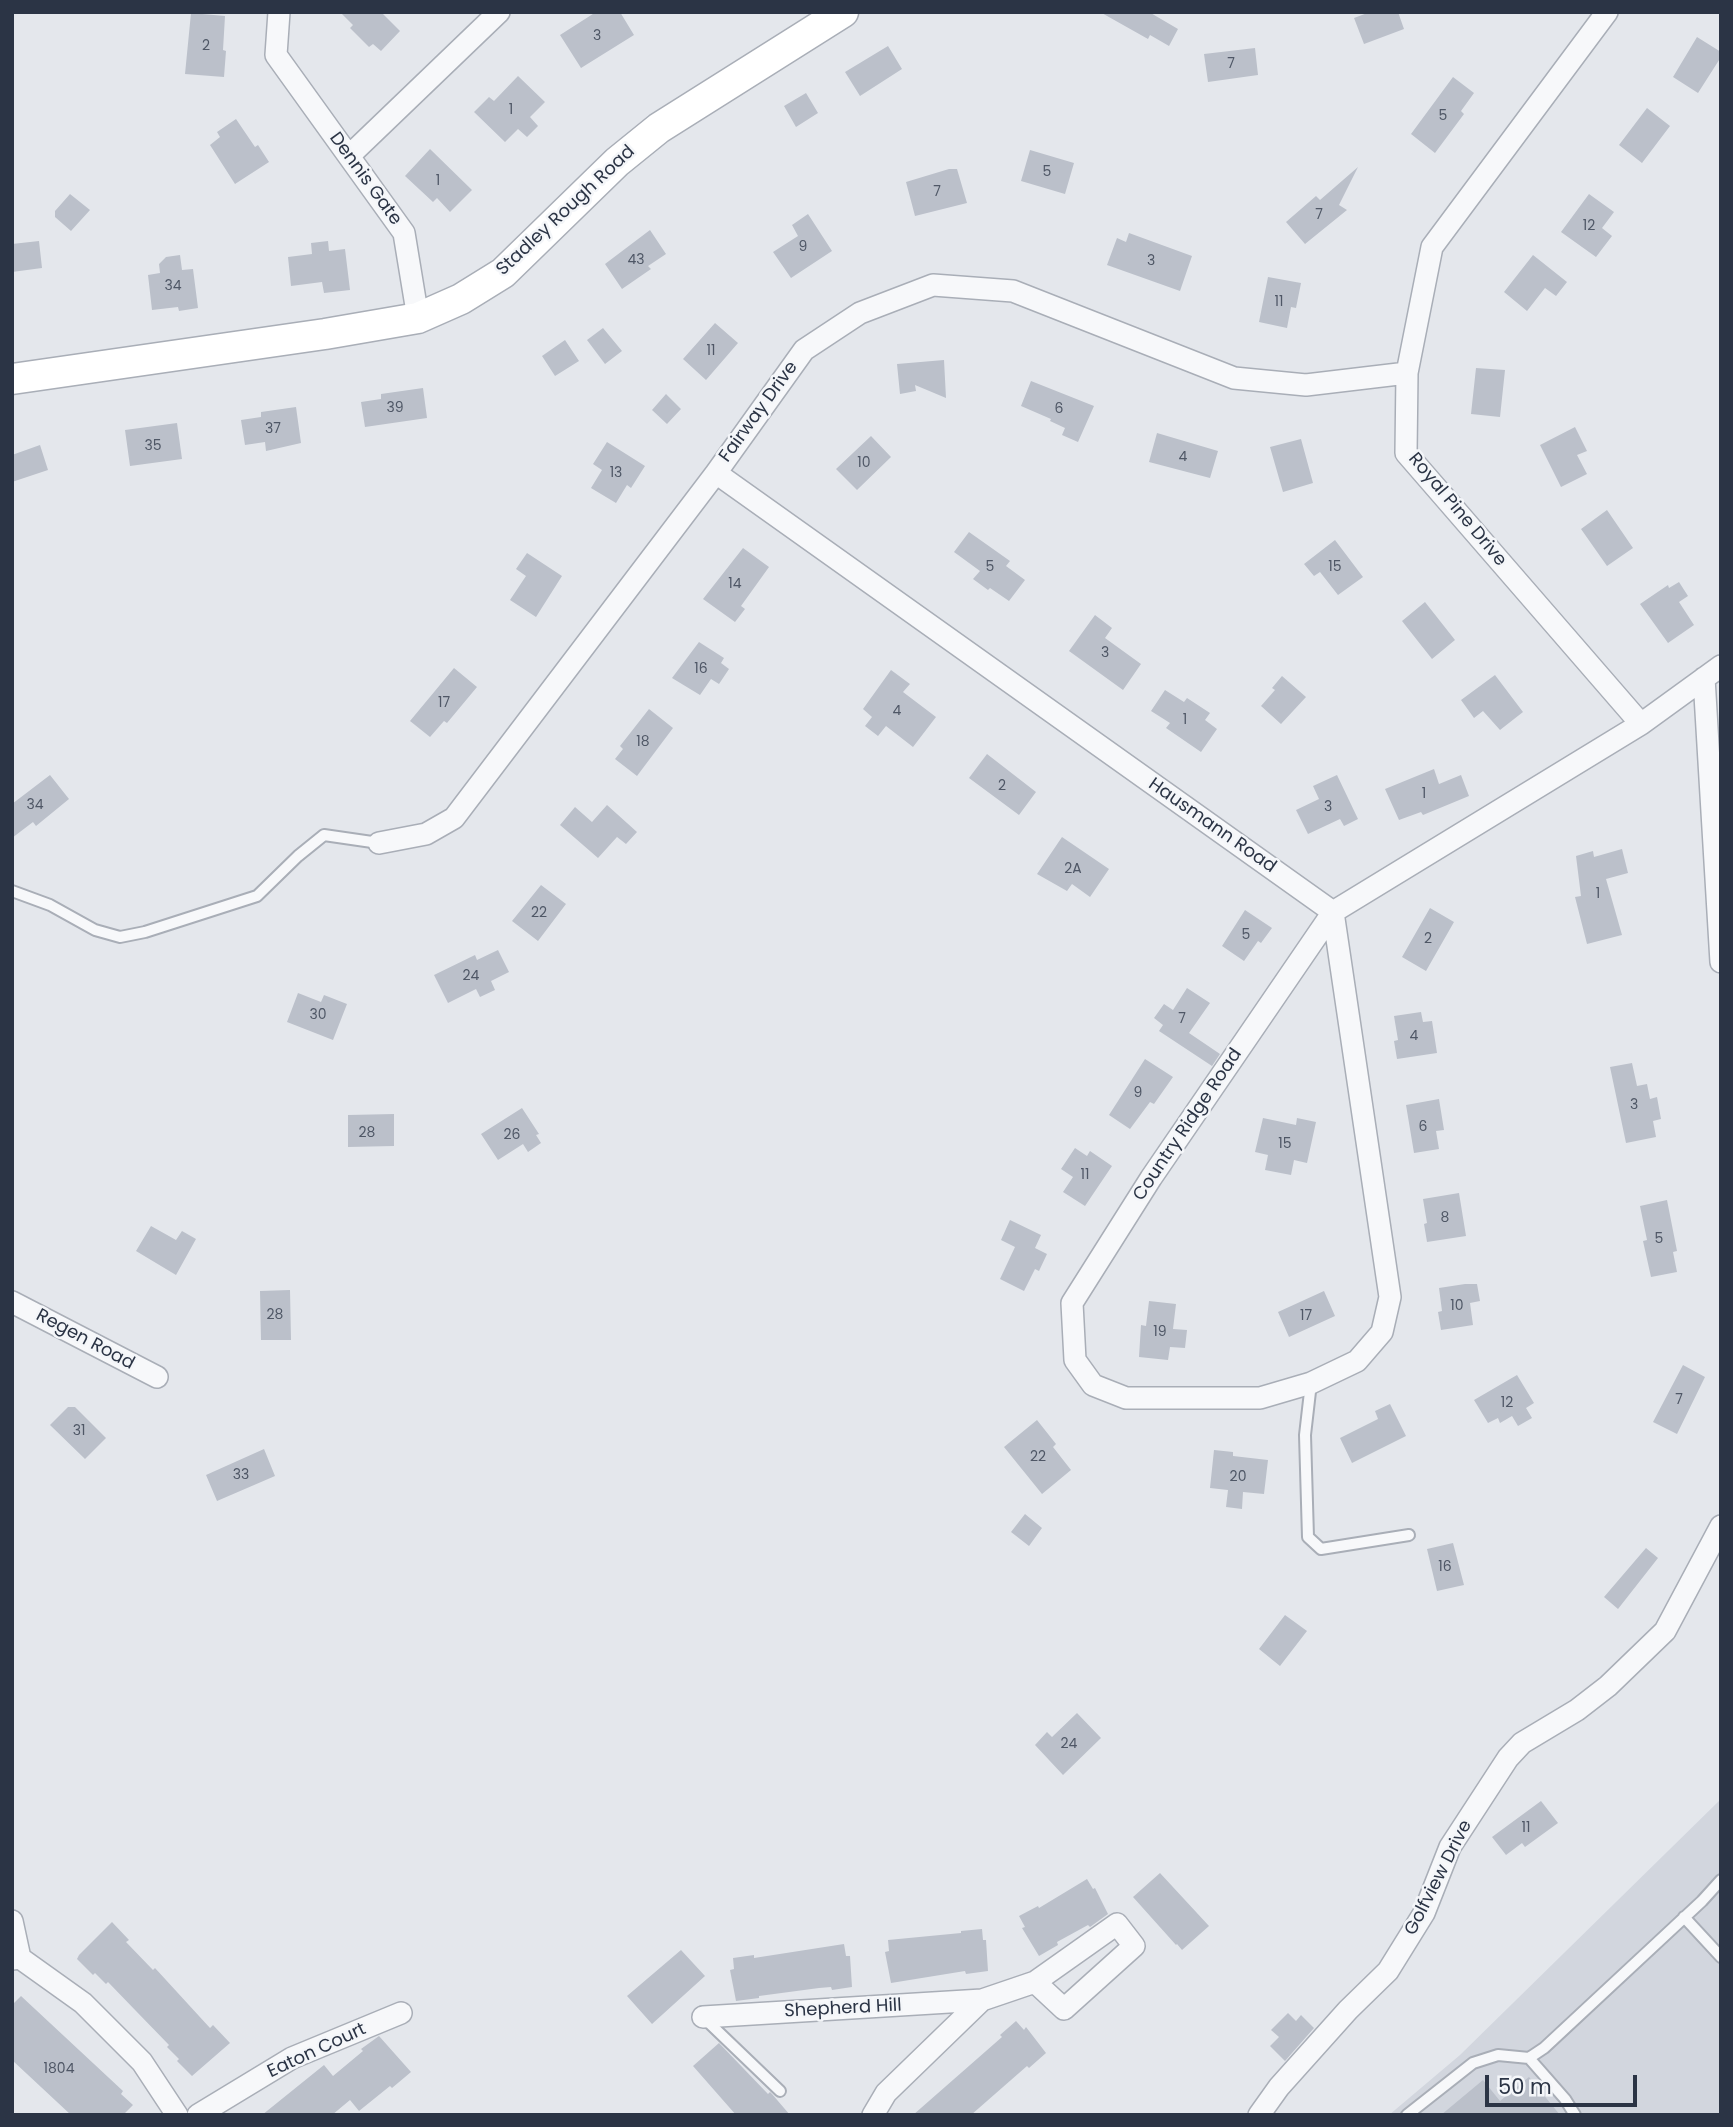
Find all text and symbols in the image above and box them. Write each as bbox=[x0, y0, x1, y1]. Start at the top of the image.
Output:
house number: 3 bbox=[593, 28, 601, 44]
house number: 2 bbox=[202, 38, 210, 54]
house number: 7 bbox=[1227, 56, 1235, 72]
house number: 1 bbox=[509, 102, 513, 118]
house number: 5 bbox=[1439, 108, 1447, 124]
street label: Dennis Gate bbox=[324, 128, 406, 230]
street label: Stadley Rough Road bbox=[492, 141, 640, 281]
house number: 5 bbox=[1043, 164, 1051, 180]
house number: 1 bbox=[436, 173, 440, 189]
house number: 7 bbox=[933, 184, 941, 200]
house number: 7 bbox=[1315, 207, 1323, 223]
house number: 12 bbox=[1583, 218, 1595, 234]
house number: 9 bbox=[799, 239, 807, 255]
house number: 43 bbox=[627, 252, 645, 268]
house number: 3 bbox=[1147, 253, 1155, 269]
house number: 34 bbox=[164, 278, 182, 294]
house number: 11 bbox=[1275, 294, 1283, 310]
house number: 11 bbox=[707, 343, 715, 359]
street label: Fairway Drive bbox=[715, 357, 803, 467]
house number: 39 bbox=[386, 400, 404, 416]
house number: 6 bbox=[1055, 401, 1063, 417]
house number: 37 bbox=[265, 421, 281, 437]
house number: 35 bbox=[144, 438, 162, 454]
house number: 4 bbox=[1179, 449, 1187, 465]
street label: Royal Pine Drive bbox=[1403, 449, 1511, 571]
house number: 10 bbox=[857, 455, 871, 471]
house number: 13 bbox=[610, 465, 622, 481]
house number: 5 bbox=[986, 559, 994, 575]
house number: 15 bbox=[1328, 559, 1342, 575]
house number: 14 bbox=[728, 576, 742, 592]
house number: 3 bbox=[1101, 645, 1109, 661]
house number: 16 bbox=[694, 661, 708, 677]
house number: 17 bbox=[438, 695, 450, 711]
house number: 4 bbox=[893, 703, 901, 719]
house number: 1 bbox=[1183, 712, 1187, 728]
house number: 18 bbox=[636, 734, 650, 750]
street label: Hausmann Road bbox=[1144, 774, 1280, 878]
house number: 2 bbox=[998, 778, 1006, 794]
house number: 1 bbox=[1422, 786, 1426, 802]
house number: 34 bbox=[26, 797, 44, 813]
house number: 3 bbox=[1324, 799, 1332, 815]
house number: 2A bbox=[1064, 861, 1082, 877]
house number: 1 bbox=[1596, 886, 1600, 902]
house number: 22 bbox=[531, 905, 547, 921]
house number: 5 bbox=[1242, 927, 1250, 943]
house number: 2 bbox=[1424, 931, 1432, 947]
house number: 24 bbox=[463, 968, 479, 984]
house number: 30 bbox=[309, 1007, 327, 1023]
house number: 7 bbox=[1178, 1011, 1186, 1027]
house number: 4 bbox=[1410, 1028, 1418, 1044]
street label: Country Ridge Road bbox=[1129, 1045, 1247, 1205]
house number: 9 bbox=[1134, 1085, 1142, 1101]
house number: 3 bbox=[1630, 1097, 1638, 1113]
house number: 6 bbox=[1419, 1119, 1427, 1135]
house number: 28 bbox=[359, 1125, 375, 1141]
house number: 26 bbox=[504, 1127, 520, 1143]
house number: 15 bbox=[1278, 1136, 1292, 1152]
house number: 11 bbox=[1081, 1167, 1089, 1183]
house number: 8 bbox=[1441, 1210, 1449, 1226]
house number: 5 bbox=[1655, 1231, 1663, 1247]
house number: 10 bbox=[1450, 1298, 1464, 1314]
street label: Regen Road bbox=[32, 1305, 138, 1375]
house number: 28 bbox=[267, 1307, 283, 1323]
house number: 17 bbox=[1300, 1308, 1312, 1324]
house number: 19 bbox=[1153, 1324, 1167, 1340]
house number: 7 bbox=[1675, 1392, 1683, 1408]
house number: 12 bbox=[1501, 1395, 1513, 1411]
house number: 31 bbox=[73, 1423, 85, 1439]
house number: 22 bbox=[1030, 1449, 1046, 1465]
house number: 33 bbox=[233, 1467, 249, 1483]
house number: 20 bbox=[1230, 1469, 1246, 1485]
house number: 16 bbox=[1438, 1559, 1452, 1575]
house number: 24 bbox=[1061, 1736, 1077, 1752]
street label: Golfview Drive bbox=[1401, 1817, 1477, 1939]
house number: 11 bbox=[1522, 1820, 1530, 1836]
street label: Shepherd Hill bbox=[784, 1995, 902, 2023]
street label: Eaton Court bbox=[264, 2019, 370, 2083]
scale bar bbox=[1488, 2060, 1640, 2104]
house number: 1804 bbox=[44, 2061, 74, 2077]
text: 50 m bbox=[1498, 2072, 1552, 2101]

